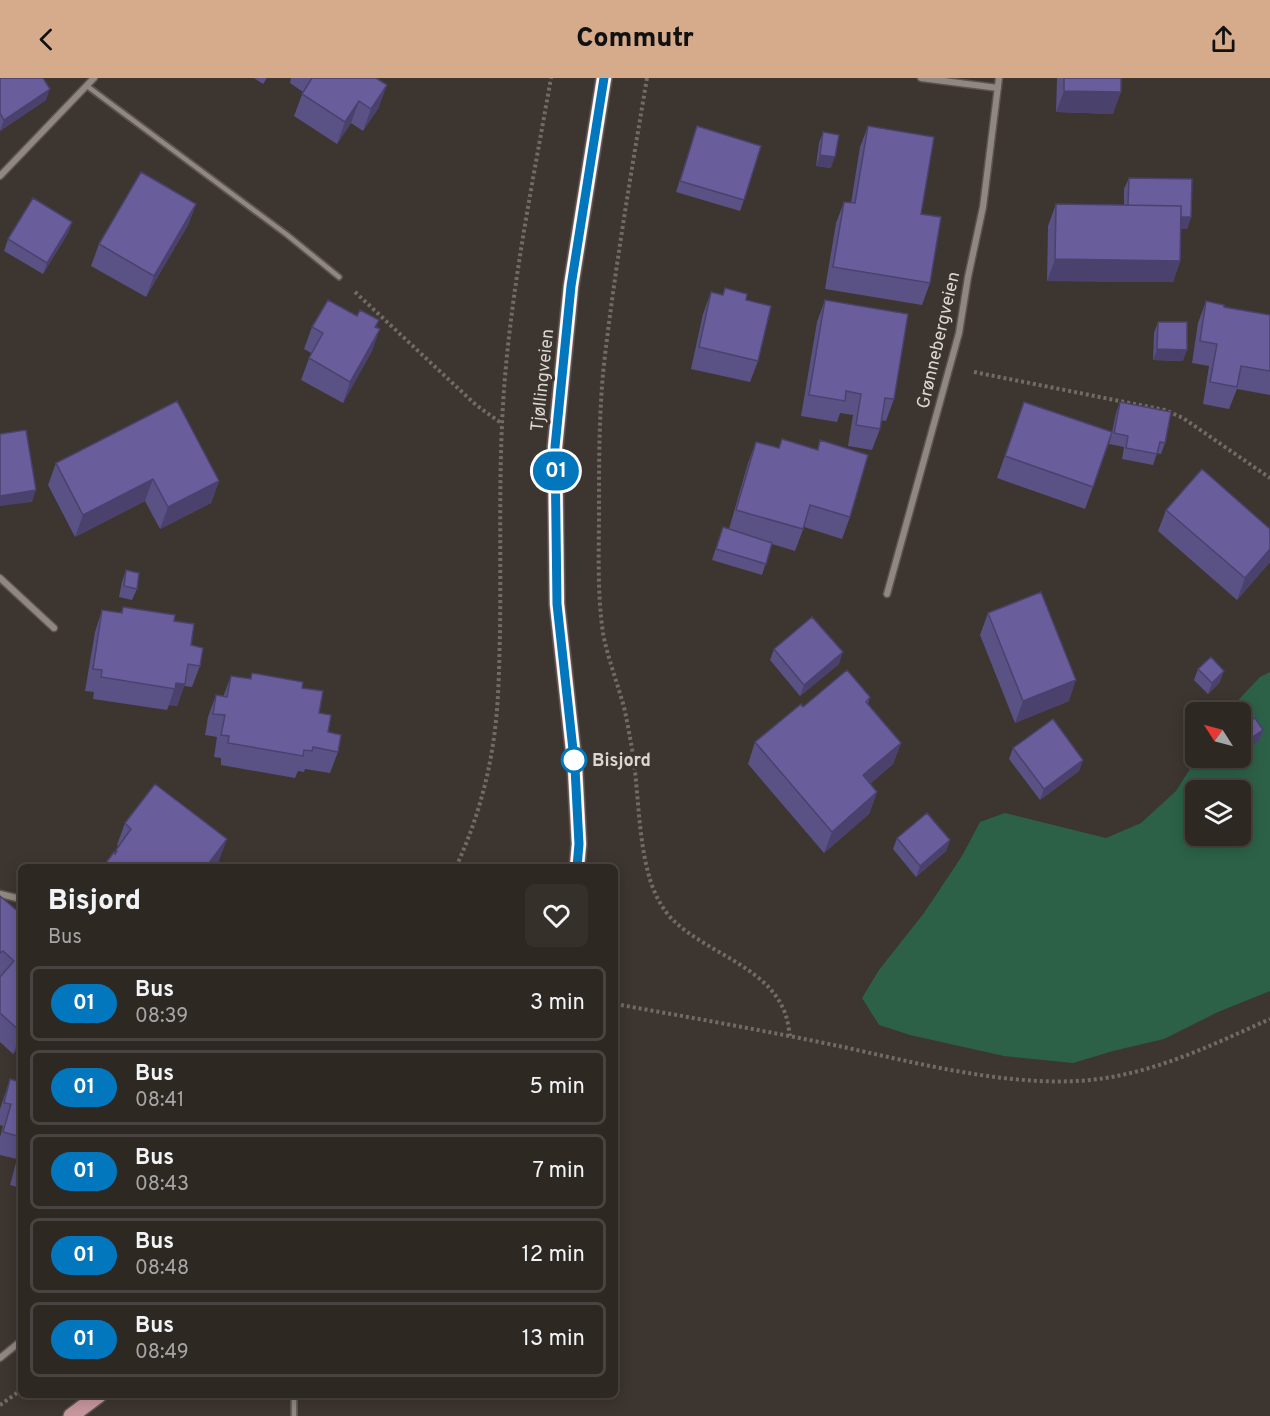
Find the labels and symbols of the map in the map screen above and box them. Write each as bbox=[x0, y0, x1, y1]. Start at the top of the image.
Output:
street label: Grønnebergveien bbox=[913, 270, 966, 411]
street label: Tjøllingveien bbox=[527, 328, 560, 433]
line badge: 01 bbox=[529, 452, 583, 490]
north arrow bbox=[1185, 702, 1251, 768]
marker: Bisjord bbox=[561, 747, 587, 773]
place label: Bisjord bbox=[592, 750, 651, 773]

